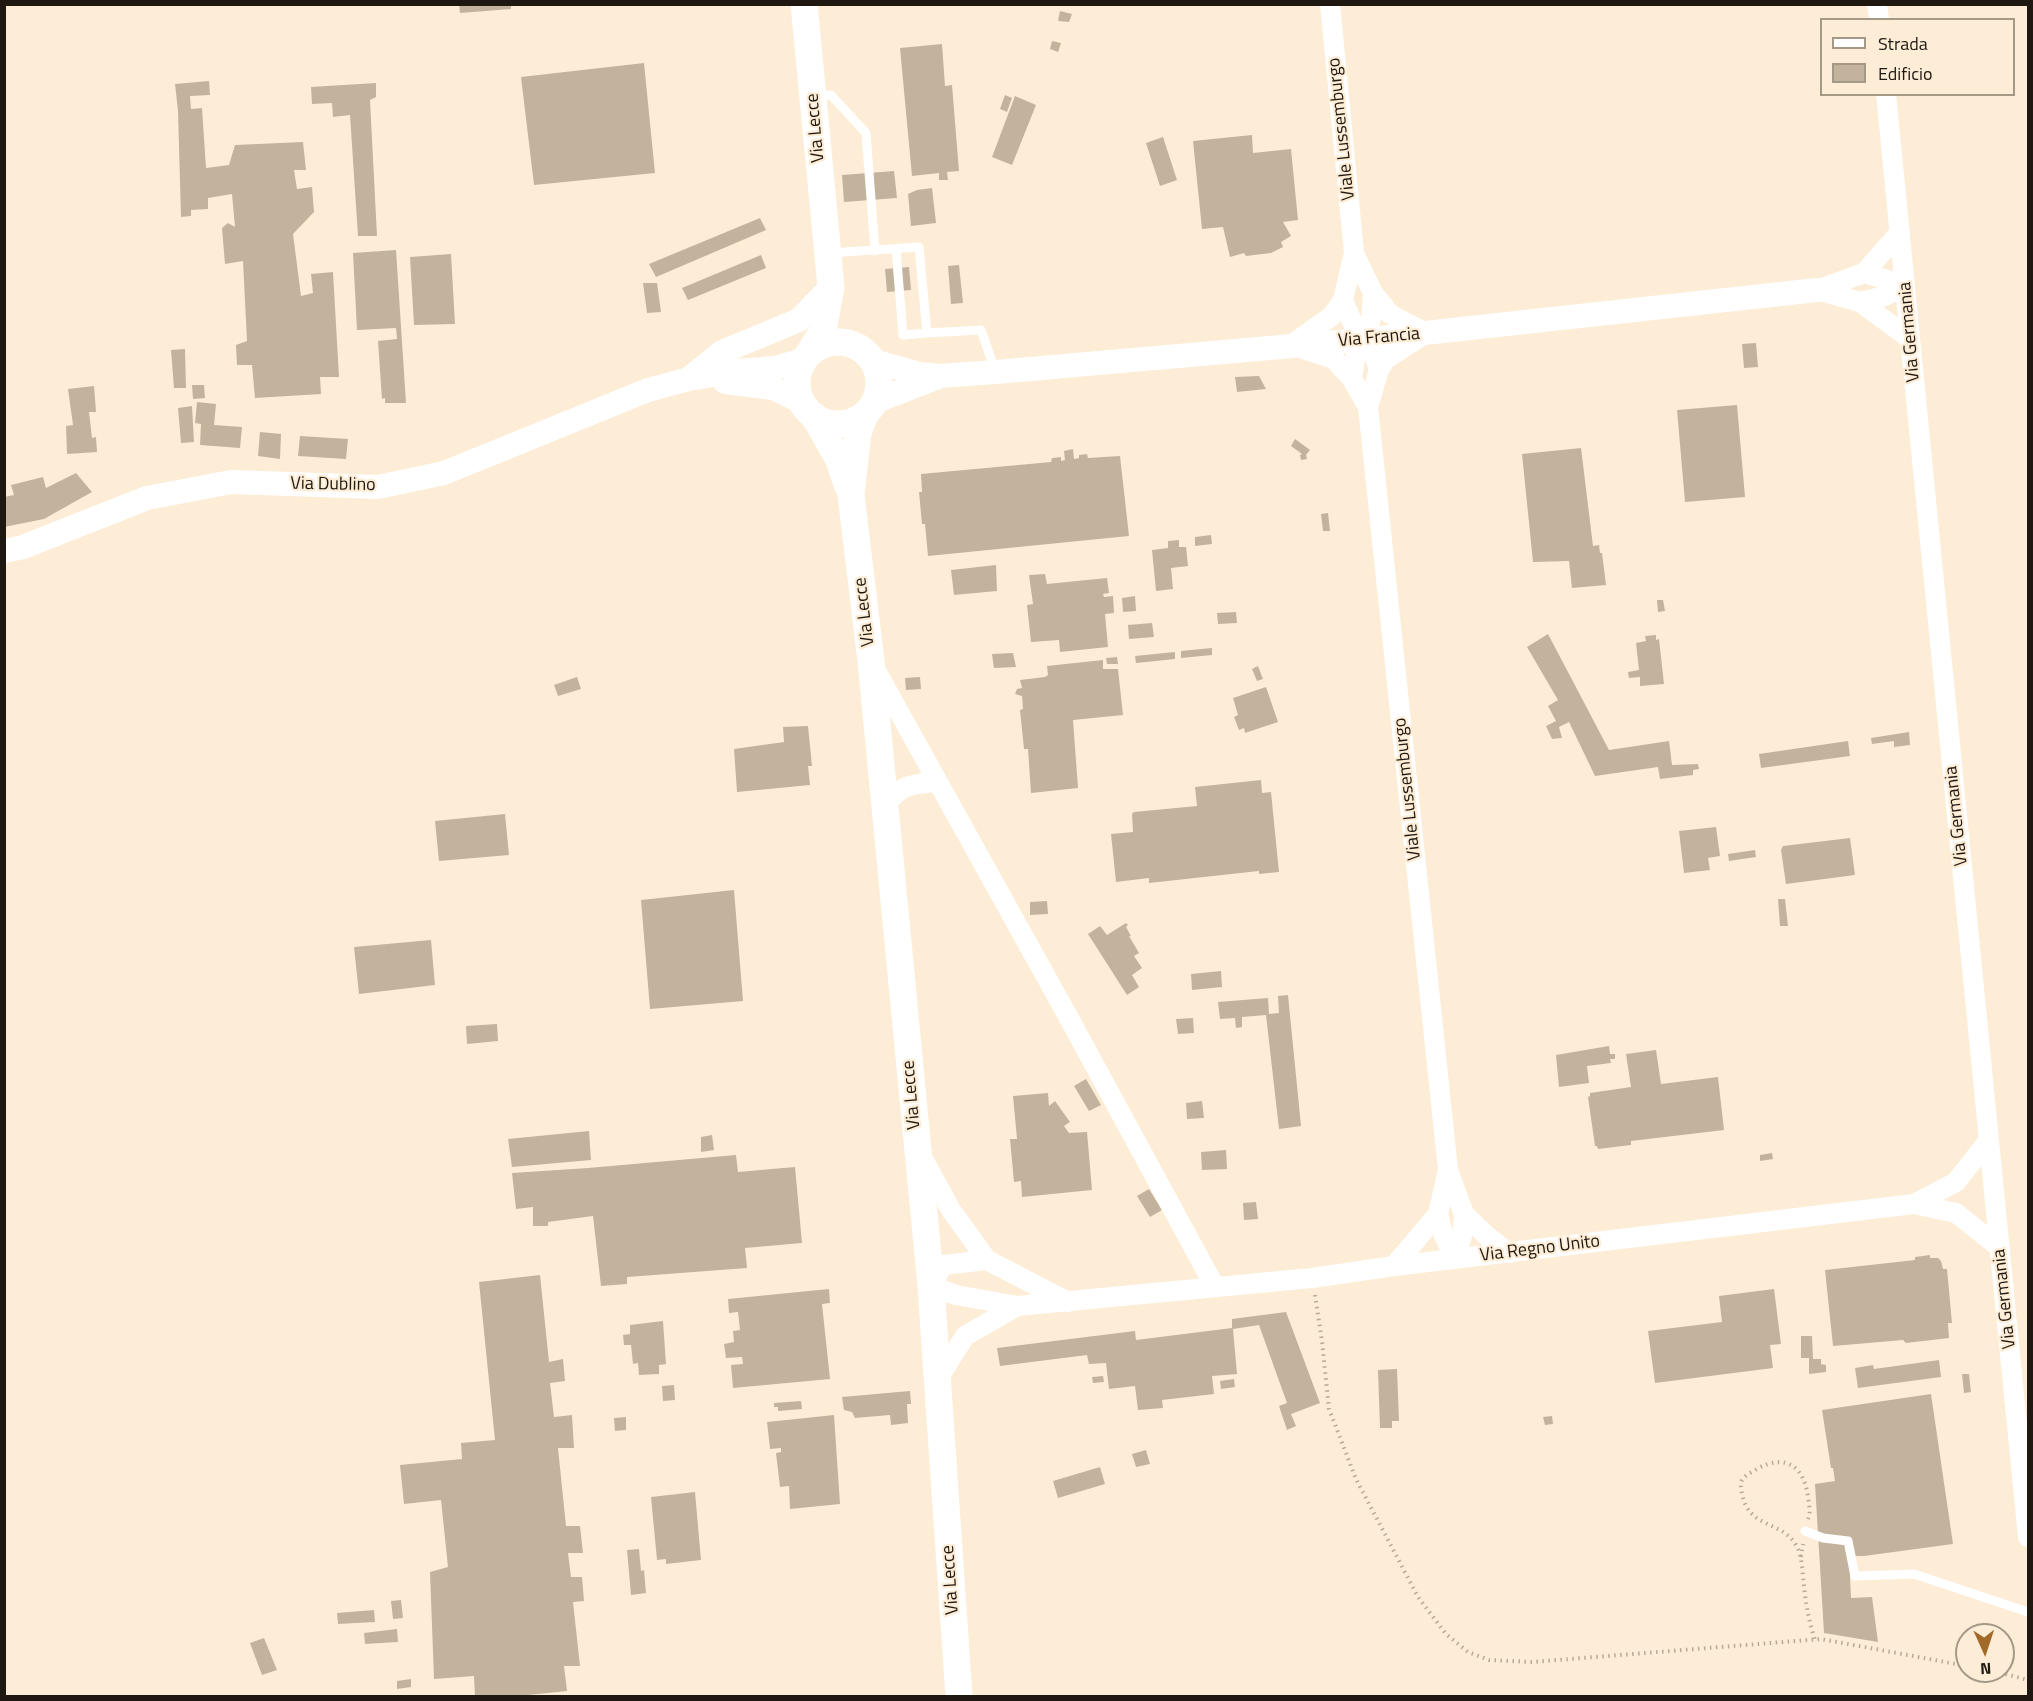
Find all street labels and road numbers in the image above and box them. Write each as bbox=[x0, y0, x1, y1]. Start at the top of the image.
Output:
street label: Viale Lussemburgo bbox=[1324, 57, 1360, 201]
street label: Via Lecce bbox=[802, 92, 830, 164]
street label: Via Germania bbox=[1895, 281, 1925, 383]
street label: Via Francia bbox=[1337, 324, 1421, 352]
street label: Via Dublino bbox=[290, 473, 376, 497]
street label: Via Lecce bbox=[850, 576, 880, 648]
street label: Viale Lussemburgo bbox=[1390, 717, 1426, 861]
street label: Via Germania bbox=[1941, 765, 1973, 867]
street label: Via Lecce bbox=[898, 1059, 926, 1131]
street label: Via Regno Unito bbox=[1479, 1231, 1601, 1267]
street label: Via Germania bbox=[1989, 1248, 2021, 1350]
street label: Via Lecce bbox=[938, 1545, 964, 1615]

